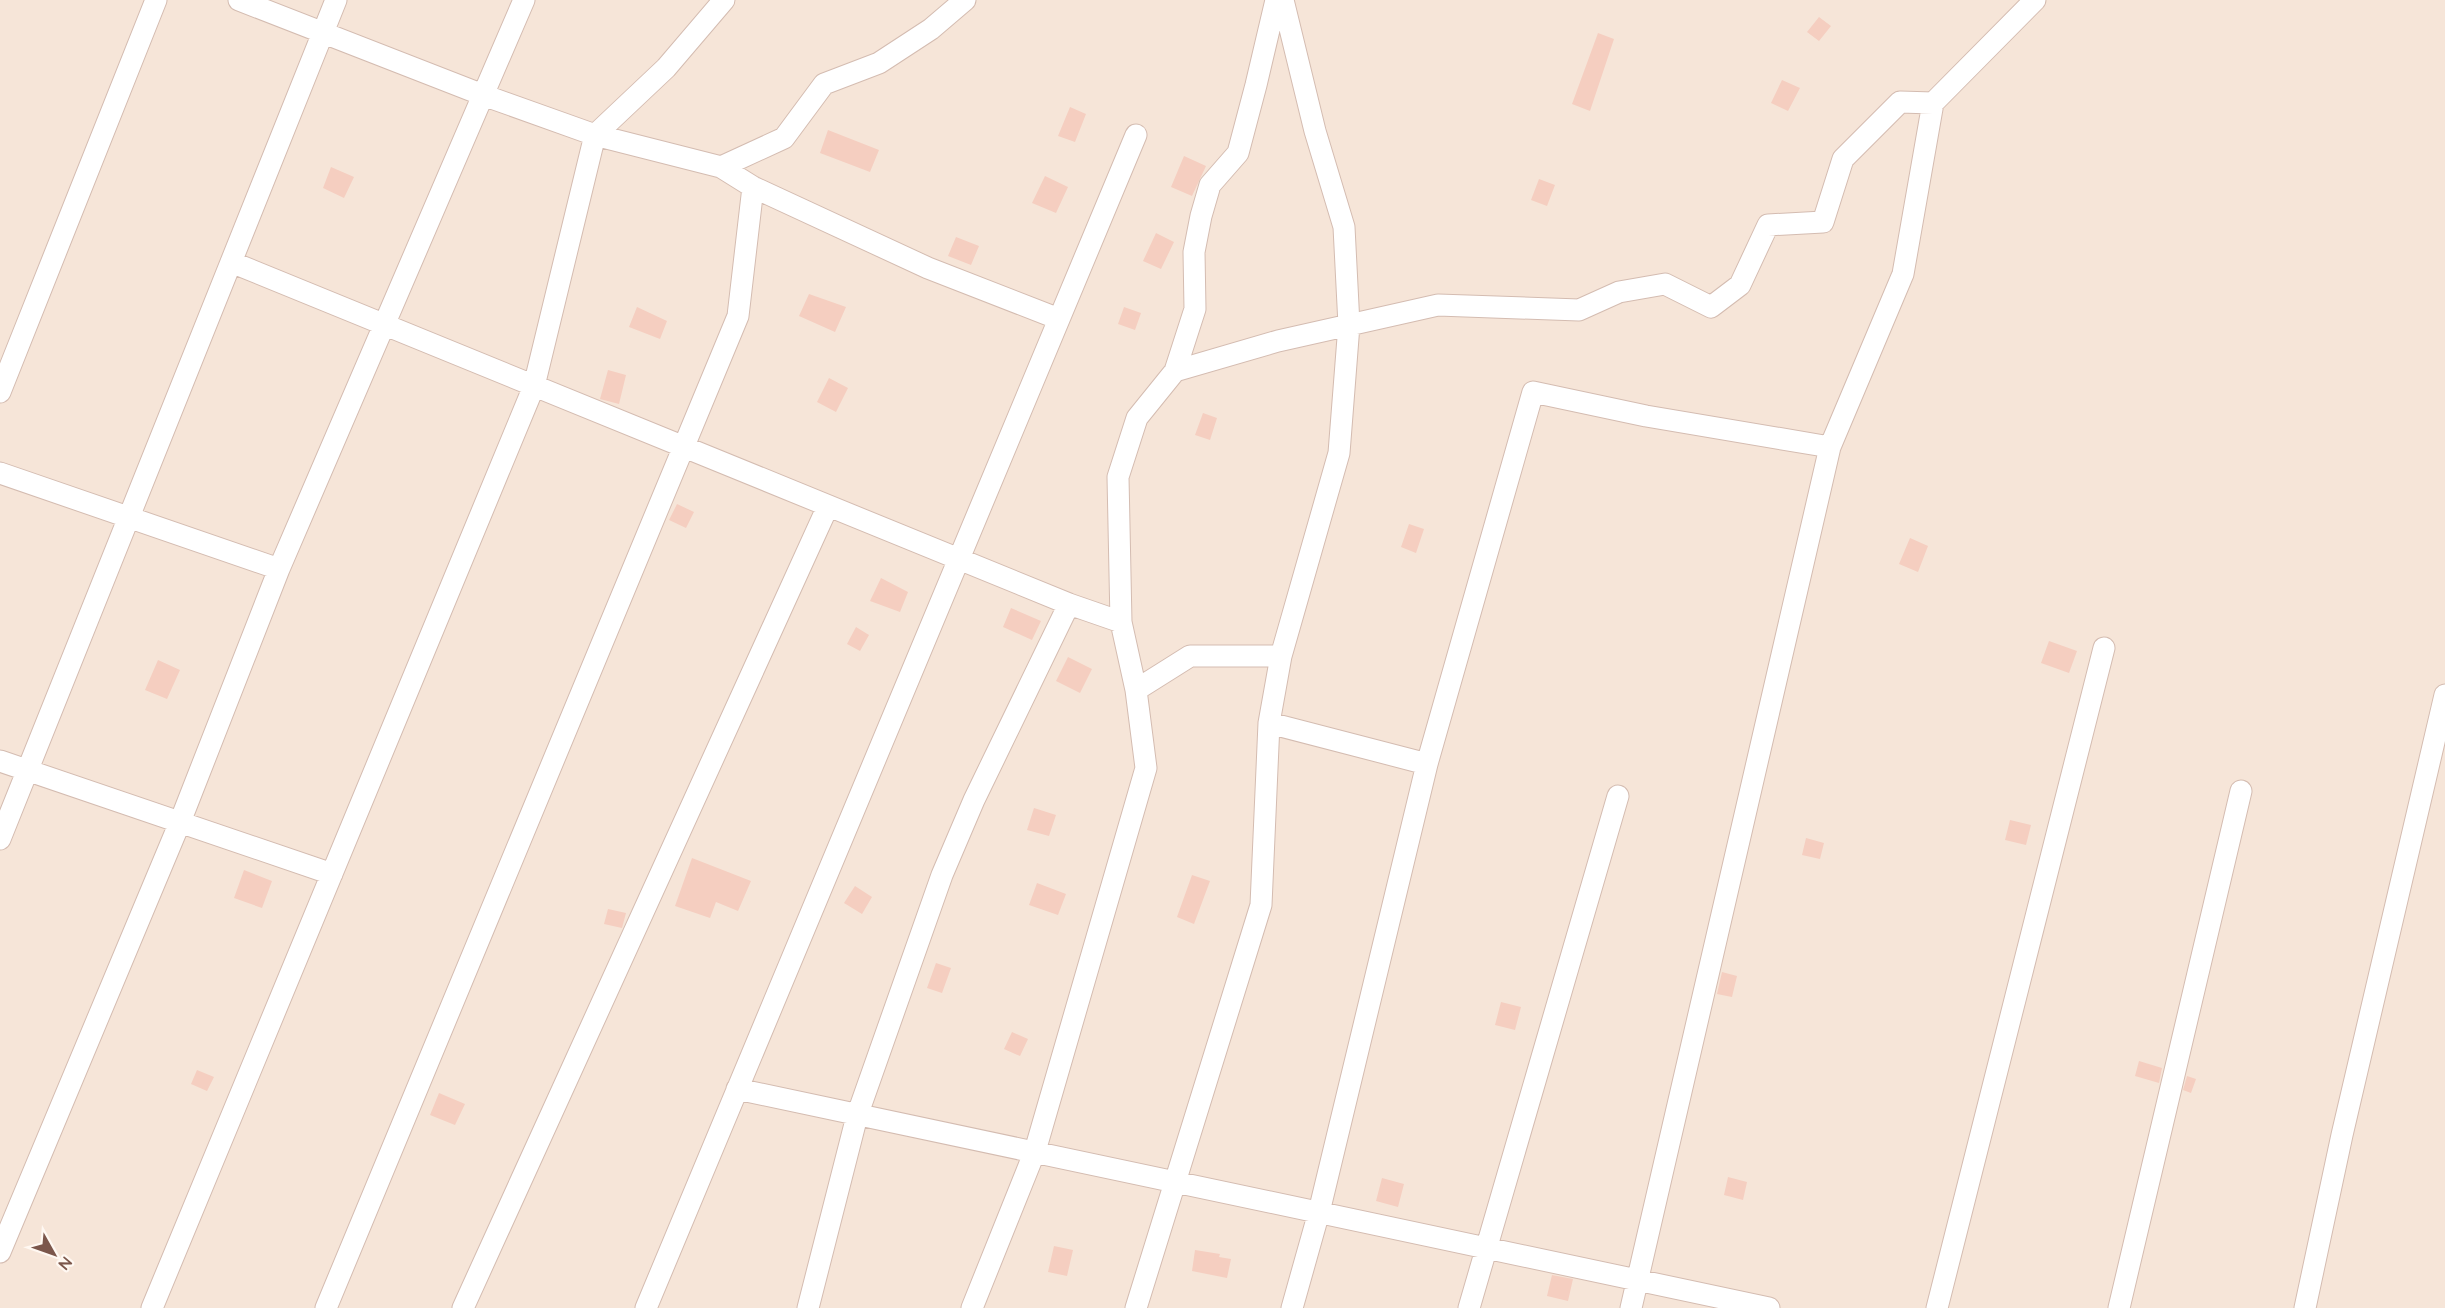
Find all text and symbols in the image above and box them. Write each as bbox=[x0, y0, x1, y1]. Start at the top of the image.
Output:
north arrow bbox=[24, 1224, 84, 1284]
text: N bbox=[54, 1253, 77, 1275]

